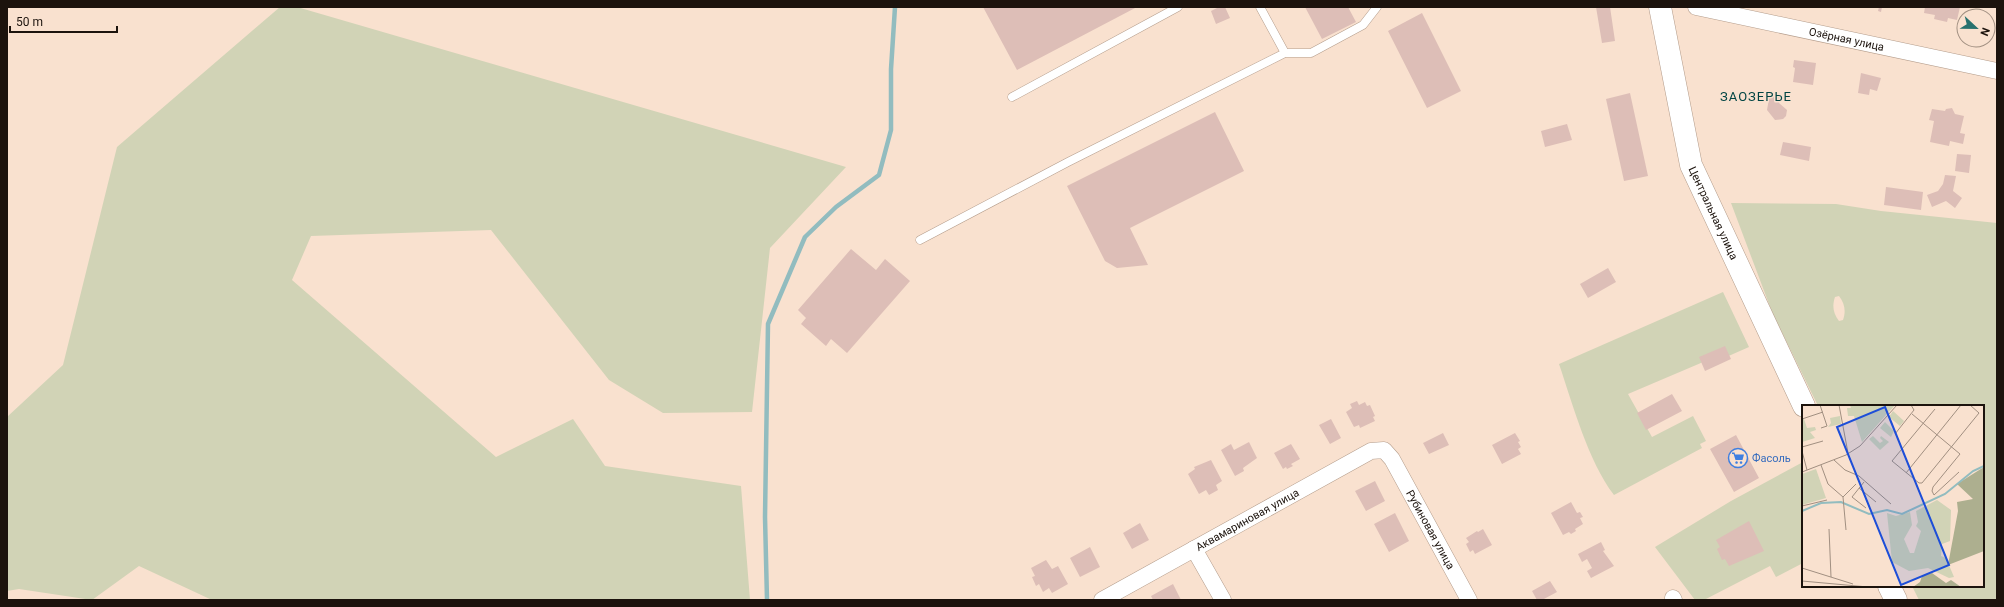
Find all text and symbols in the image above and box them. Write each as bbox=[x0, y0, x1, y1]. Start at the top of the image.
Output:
scale bar bbox=[10, 8, 117, 34]
north arrow bbox=[1956, 8, 1996, 48]
text: 50 m bbox=[16, 15, 43, 29]
street label: Озёрная улица bbox=[1808, 25, 1885, 54]
text: N bbox=[1977, 26, 1992, 38]
district label: ЗАОЗЕРЬЕ bbox=[1720, 89, 1792, 104]
street label: Центральная улица bbox=[1686, 165, 1740, 262]
inset map bbox=[1802, 405, 1984, 587]
supermarket icon: Фасоль bbox=[1727, 447, 1749, 469]
place label: Фасоль bbox=[1752, 452, 1791, 465]
street label: Аквамариновая улица bbox=[1194, 486, 1301, 554]
street label: Рубиновая улица bbox=[1403, 488, 1457, 572]

